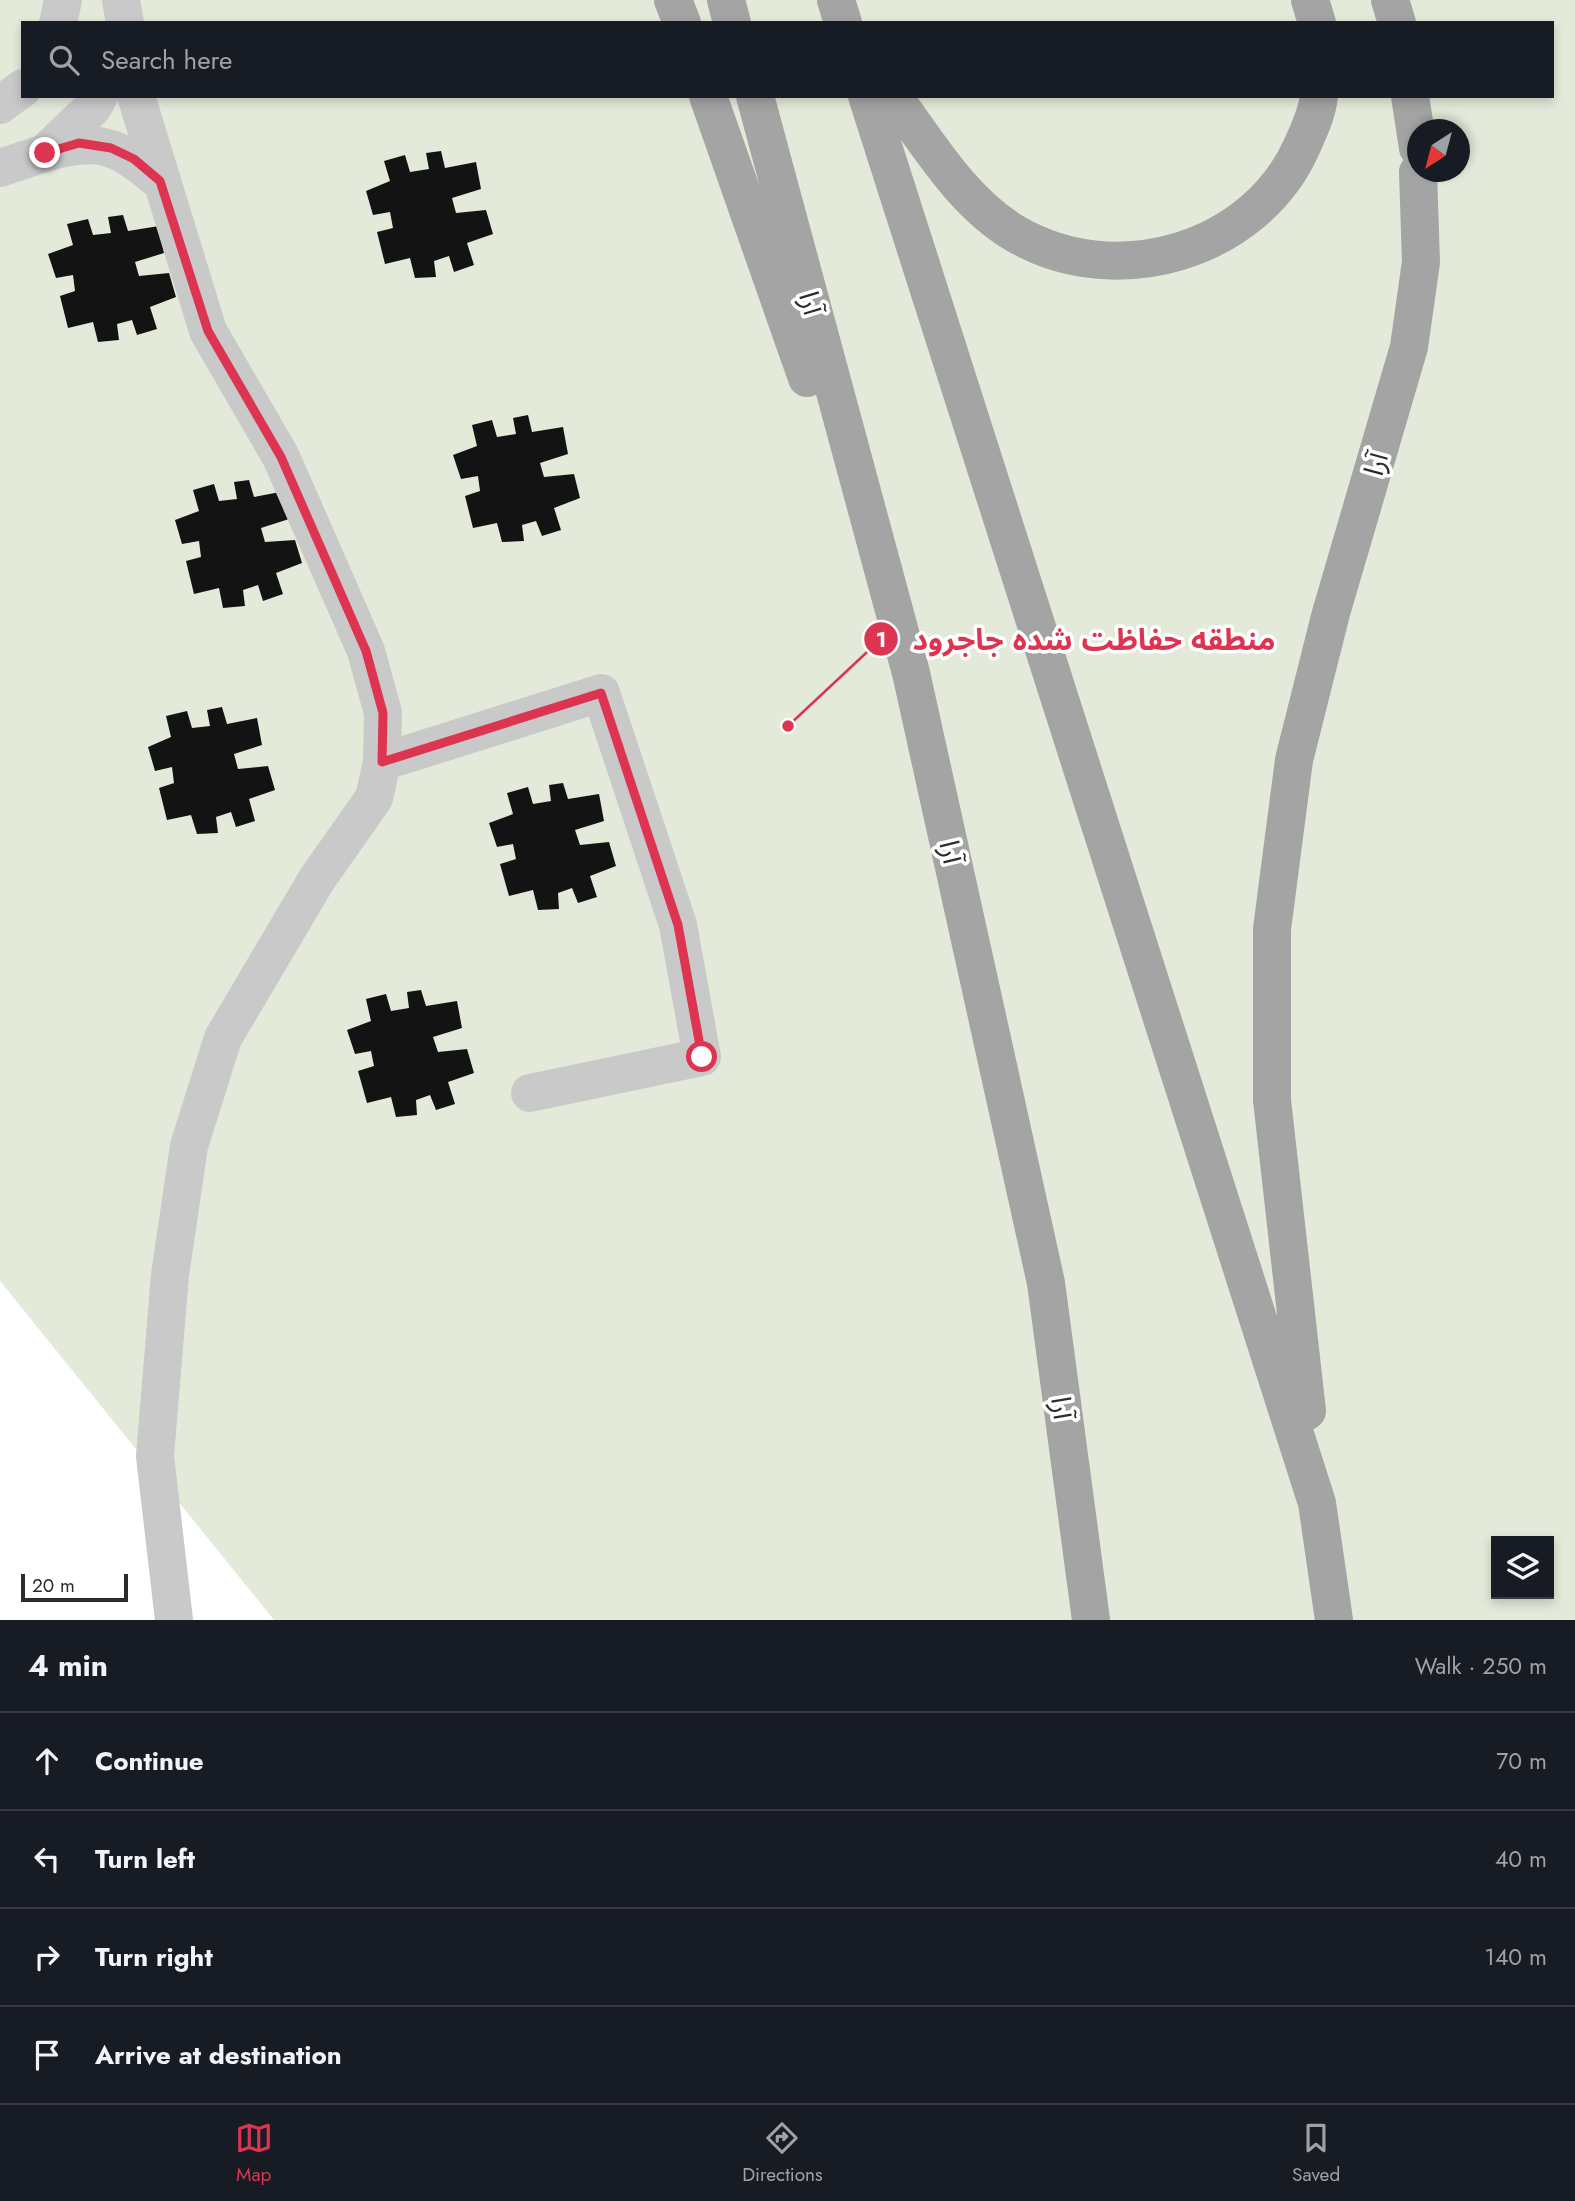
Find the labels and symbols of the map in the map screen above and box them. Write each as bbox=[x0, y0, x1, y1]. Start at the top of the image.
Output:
north arrow bbox=[1407, 119, 1470, 182]
route end bbox=[29, 137, 60, 168]
street label: آرا bbox=[788, 287, 834, 321]
street label: آرا bbox=[1353, 445, 1399, 481]
callout: منطقه حفاظت شده جاجرود bbox=[863, 614, 1289, 665]
text: منطقه حفاظت شده جاجرود bbox=[912, 618, 1276, 661]
text: 1 bbox=[876, 625, 886, 655]
street label: آرا bbox=[929, 837, 974, 869]
route start bbox=[686, 1041, 717, 1072]
street label: آرا bbox=[1040, 1394, 1084, 1424]
scale bar bbox=[21, 1571, 128, 1603]

